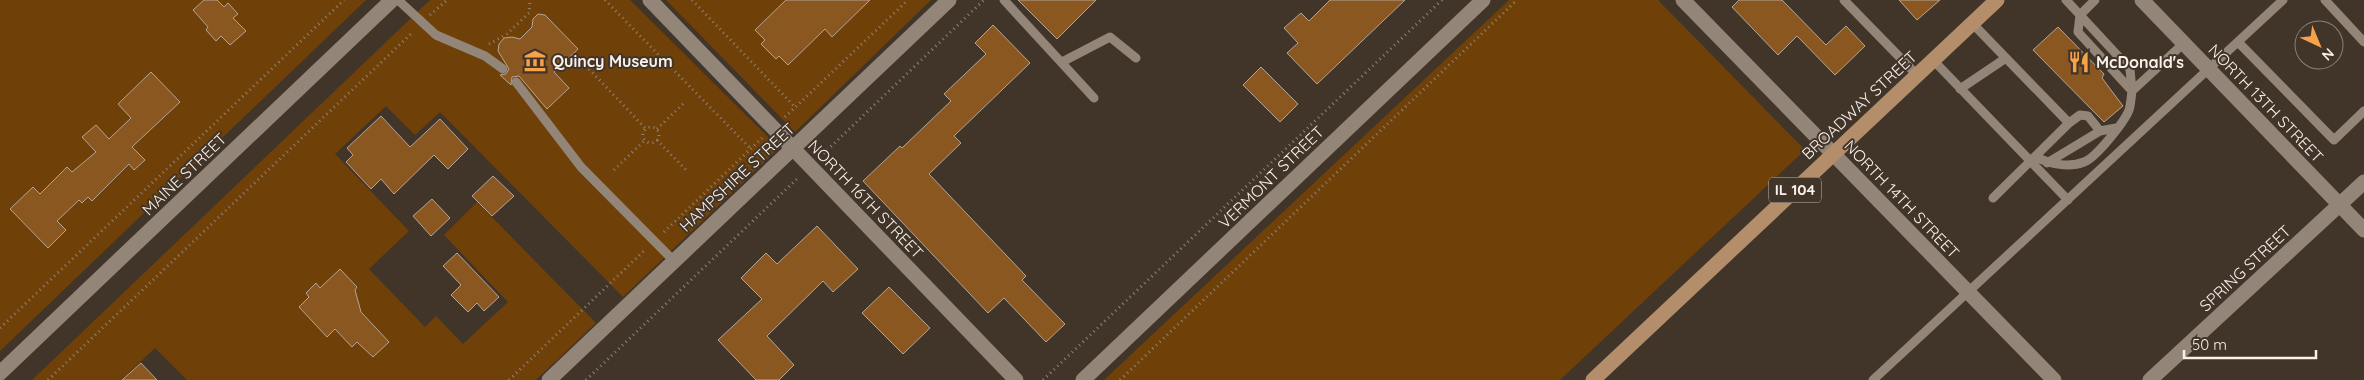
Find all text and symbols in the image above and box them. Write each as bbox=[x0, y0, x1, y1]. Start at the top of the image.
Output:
north arrow bbox=[2294, 20, 2344, 70]
street label: NORTH 13TH STREET bbox=[2205, 40, 2327, 166]
street label: BROADWAY STREET bbox=[1797, 46, 1921, 164]
museum icon: Quincy Museum bbox=[522, 48, 548, 74]
restaurant icon: McDonald's bbox=[2066, 49, 2092, 75]
place label: Quincy Museum bbox=[552, 51, 673, 71]
place label: McDonald's bbox=[2096, 52, 2184, 72]
street label: HAMPSHIRE STREET bbox=[675, 118, 799, 236]
street label: VERMONT STREET bbox=[1214, 121, 1328, 232]
street label: MAINE STREET bbox=[138, 128, 231, 219]
street label: NORTH 16TH STREET bbox=[804, 136, 928, 263]
street label: NORTH 14TH STREET bbox=[1840, 136, 1964, 263]
road number: IL 104 bbox=[1769, 178, 1821, 202]
street label: SPRING STREET bbox=[2195, 220, 2295, 315]
scale bar bbox=[2184, 328, 2316, 360]
text: 50 m bbox=[2192, 335, 2227, 354]

